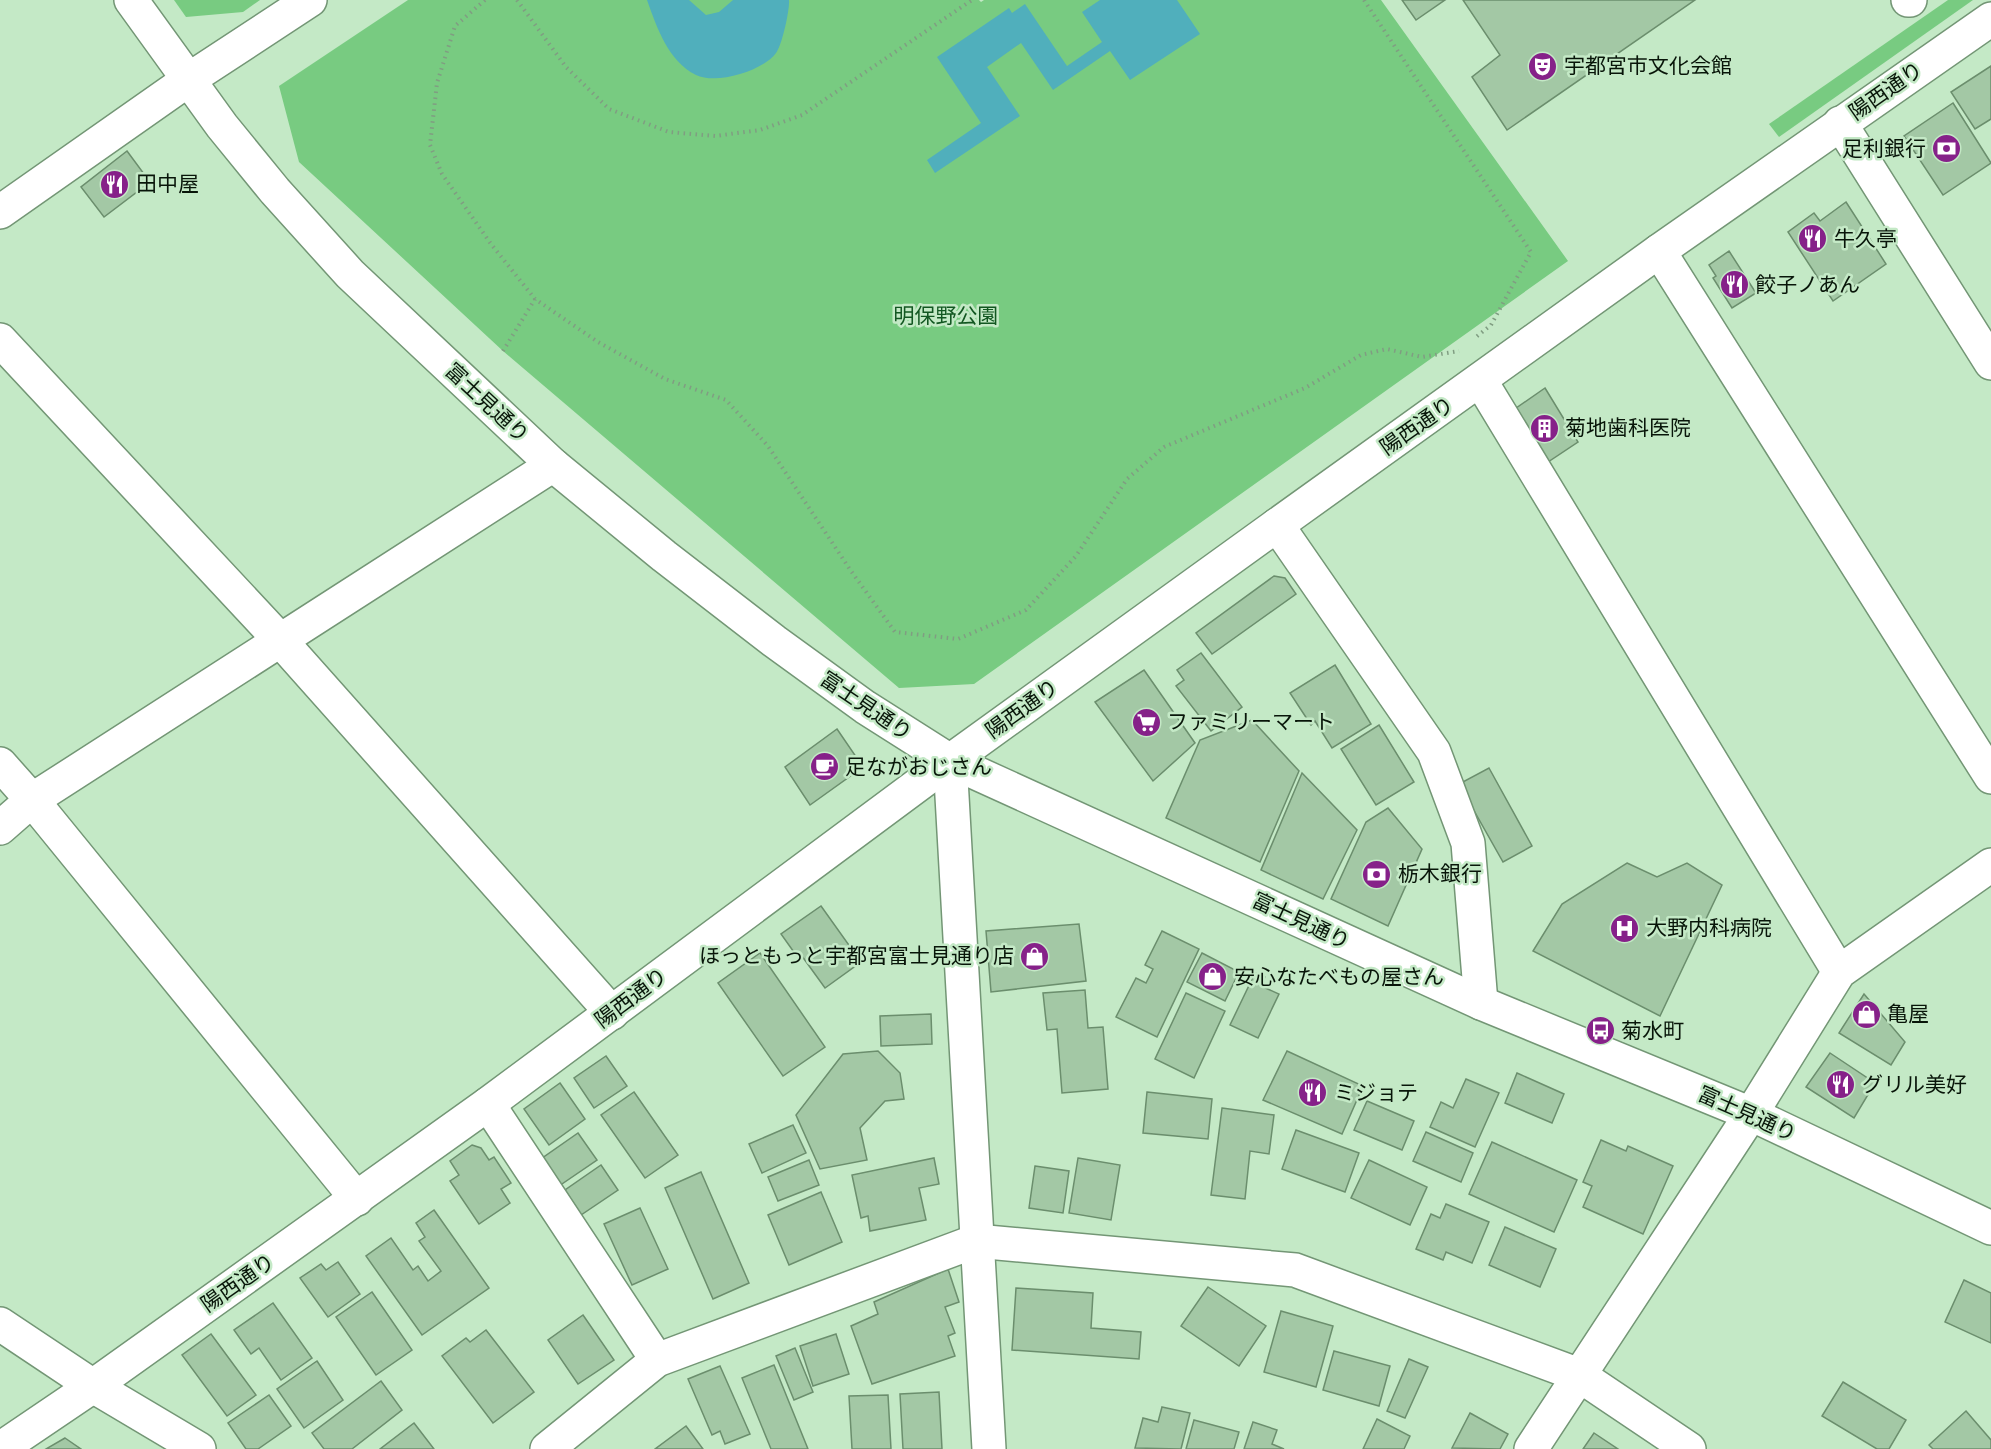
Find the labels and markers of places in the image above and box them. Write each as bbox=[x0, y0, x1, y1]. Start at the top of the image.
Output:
theatre icon: 宇都宮市文化会館 bbox=[1527, 50, 1559, 82]
place label: 宇都宮市文化会館 bbox=[1564, 53, 1732, 77]
bank icon: 足利銀行 bbox=[1931, 133, 1963, 165]
place label: 足利銀行 bbox=[1842, 136, 1926, 160]
restaurant icon: 田中屋 bbox=[99, 168, 131, 200]
place label: 田中屋 bbox=[136, 171, 199, 195]
restaurant icon: 牛久亭 bbox=[1797, 223, 1829, 255]
place label: 牛久亭 bbox=[1834, 226, 1897, 250]
restaurant icon: 餃子ノあん bbox=[1718, 269, 1750, 301]
place label: 餃子ノあん bbox=[1755, 272, 1860, 296]
building icon: 菊地歯科医院 bbox=[1528, 412, 1560, 444]
place label: 菊地歯科医院 bbox=[1565, 415, 1691, 439]
supermarket icon: ファミリーマート bbox=[1130, 706, 1162, 738]
place label: ファミリーマート bbox=[1167, 709, 1335, 733]
cafe icon: 足ながおじさん bbox=[808, 751, 840, 783]
place label: 足ながおじさん bbox=[845, 754, 992, 778]
bank icon: 栃木銀行 bbox=[1361, 858, 1393, 890]
place label: 栃木銀行 bbox=[1398, 861, 1482, 885]
hospital icon: 大野内科病院 bbox=[1609, 912, 1641, 944]
place label: 大野内科病院 bbox=[1646, 915, 1772, 939]
shop icon: ほっともっと宇都宮富士見通り店 bbox=[1019, 940, 1051, 972]
place label: ほっともっと宇都宮富士見通り店 bbox=[699, 943, 1014, 967]
shop icon: 安心なたべもの屋さん bbox=[1197, 961, 1229, 993]
place label: 安心なたべもの屋さん bbox=[1234, 964, 1444, 988]
shop icon: 亀屋 bbox=[1850, 998, 1882, 1030]
place label: 亀屋 bbox=[1887, 1001, 1929, 1025]
bus stop icon: 菊水町 bbox=[1584, 1015, 1616, 1047]
place label: 菊水町 bbox=[1621, 1018, 1684, 1042]
restaurant icon: グリル美好 bbox=[1825, 1069, 1857, 1101]
place label: グリル美好 bbox=[1862, 1072, 1967, 1096]
restaurant icon: ミジョテ bbox=[1297, 1077, 1329, 1109]
place label: ミジョテ bbox=[1334, 1080, 1418, 1104]

